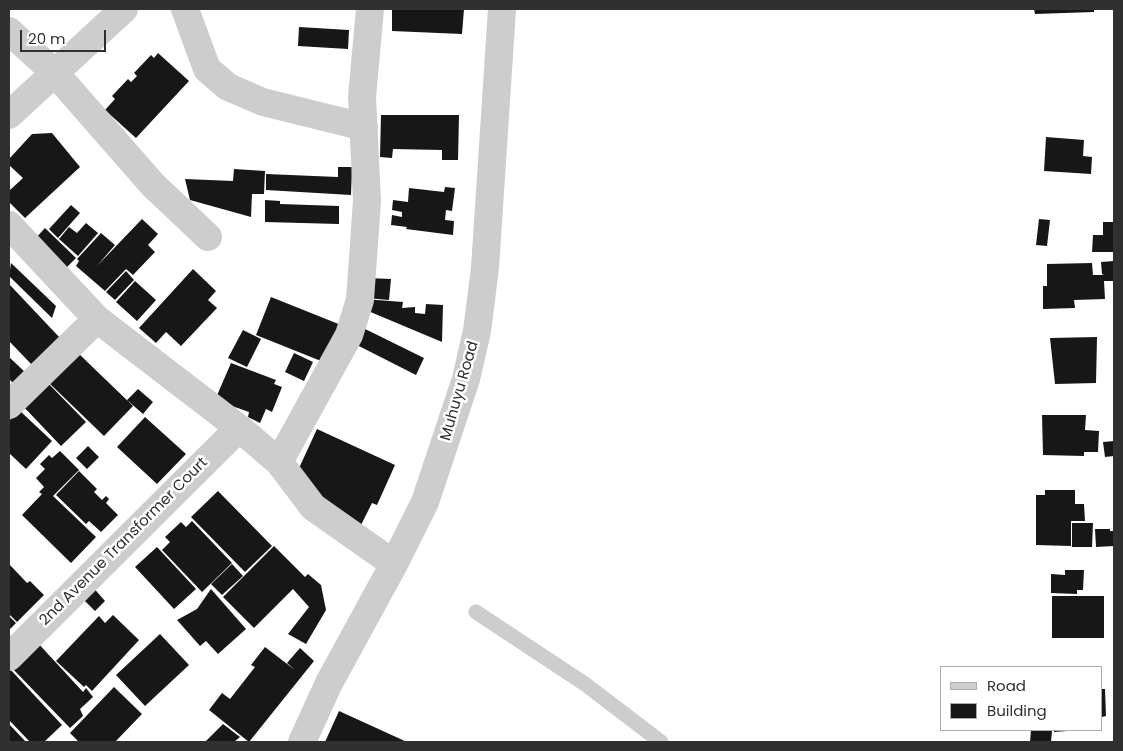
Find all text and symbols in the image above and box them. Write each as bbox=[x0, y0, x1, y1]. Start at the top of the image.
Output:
scale bar bbox=[22, 20, 109, 52]
text: 20 m bbox=[28, 28, 66, 49]
street label: Muhuyu Road bbox=[437, 339, 483, 443]
street label: 2nd Avenue Transformer Court bbox=[36, 454, 212, 630]
legend bbox=[940, 666, 1103, 731]
text: Road bbox=[987, 675, 1026, 696]
text: Building bbox=[987, 700, 1047, 721]

